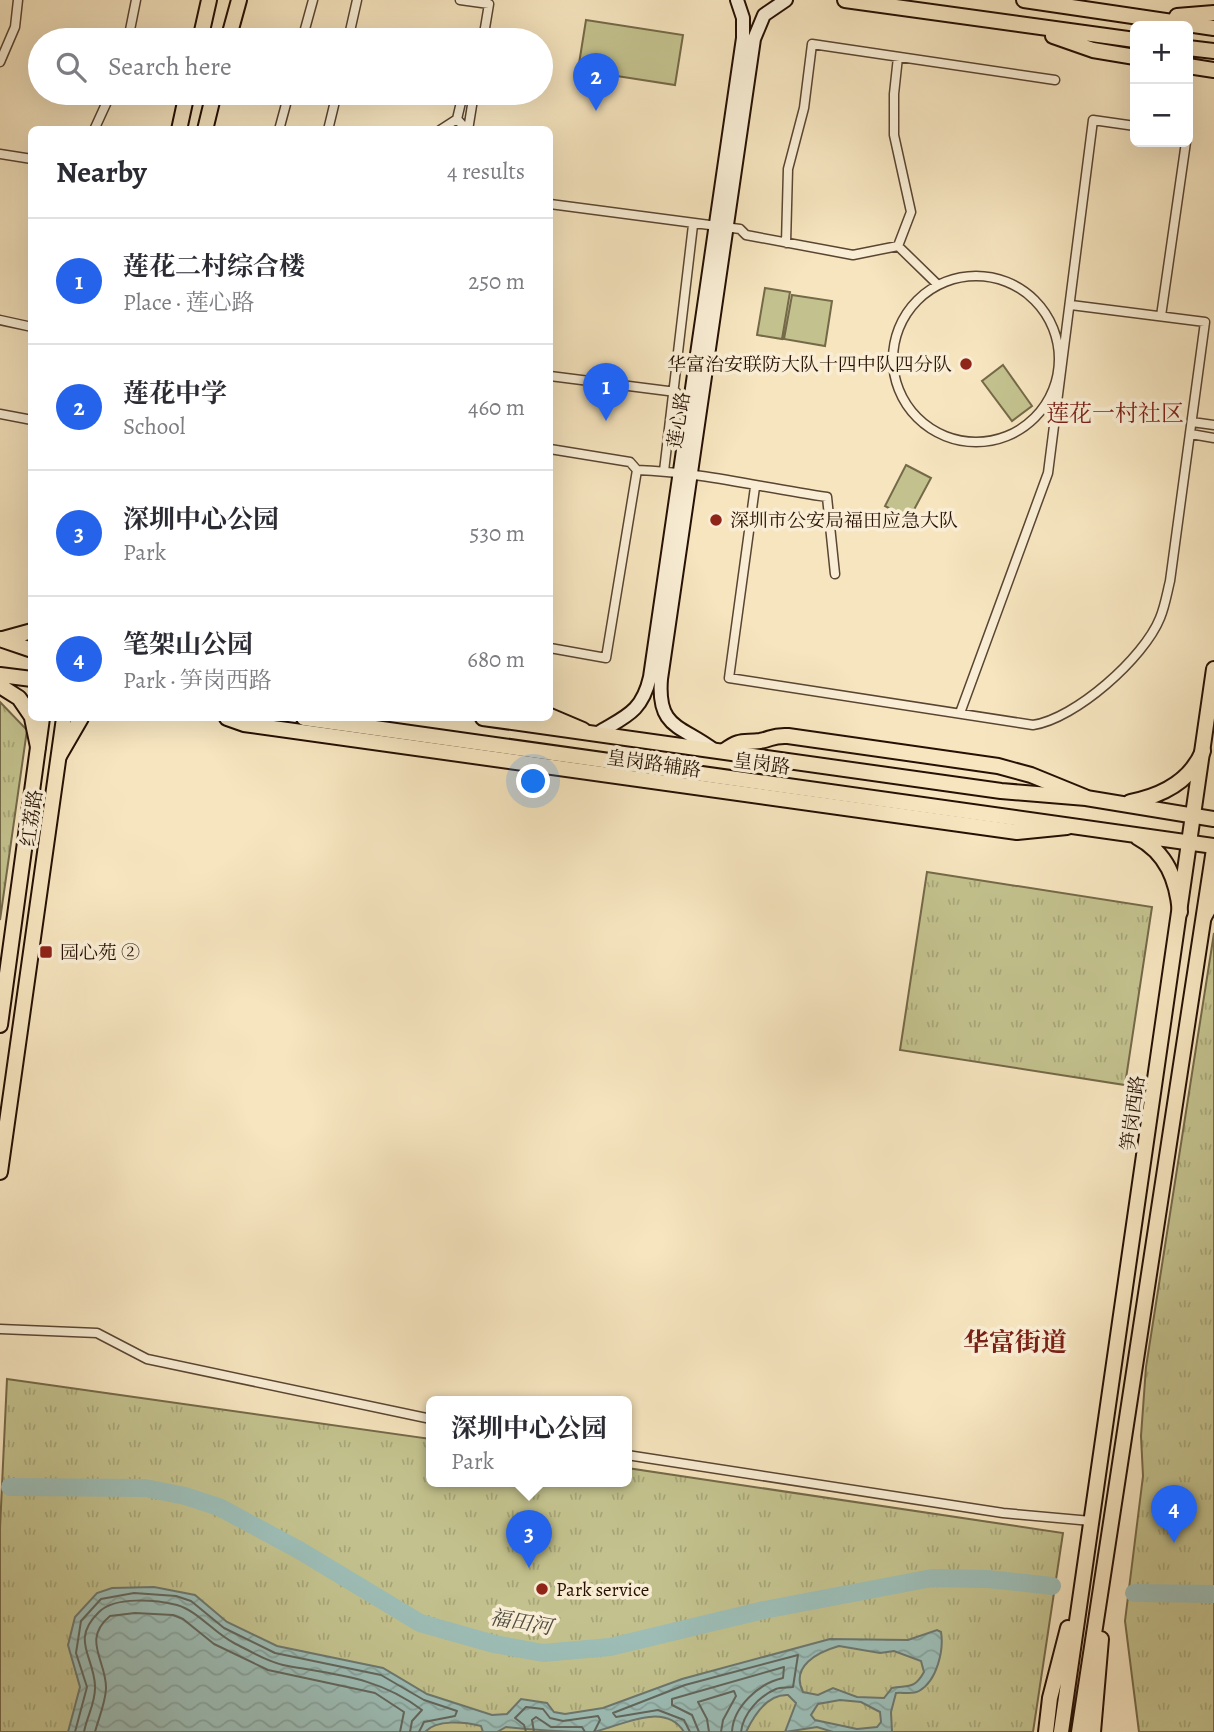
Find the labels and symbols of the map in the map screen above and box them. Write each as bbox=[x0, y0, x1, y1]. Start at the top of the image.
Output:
pin: 2 bbox=[573, 53, 619, 111]
place label: 华富治安联防大队十四中队四分队 bbox=[667, 352, 952, 378]
marker: 华富治安联防大队十四中队四分队 bbox=[958, 356, 974, 372]
pin: 1 bbox=[583, 363, 629, 421]
street label: 莲心路 bbox=[662, 390, 696, 450]
district label: 莲花一村社区 bbox=[1046, 398, 1184, 429]
place label: 深圳市公安局福田应急大队 bbox=[730, 508, 958, 534]
marker: 深圳市公安局福田应急大队 bbox=[708, 512, 724, 528]
street label: 皇岗路辅路 bbox=[605, 745, 703, 783]
street label: 皇岗路 bbox=[732, 747, 792, 781]
your location bbox=[516, 764, 550, 798]
street label: 红荔路 bbox=[15, 788, 49, 848]
place label: 园心苑 ② bbox=[60, 940, 140, 966]
marker: 园心苑 ② bbox=[38, 944, 54, 960]
street label: 笋岗西路 bbox=[1115, 1074, 1151, 1153]
district label: 华富街道 bbox=[963, 1325, 1067, 1360]
pin: 4 bbox=[1151, 1485, 1197, 1543]
pin: 3 bbox=[506, 1510, 552, 1568]
place label: Park service bbox=[556, 1577, 649, 1603]
marker: Park service bbox=[534, 1581, 550, 1597]
water label: 福田河 bbox=[488, 1603, 558, 1642]

